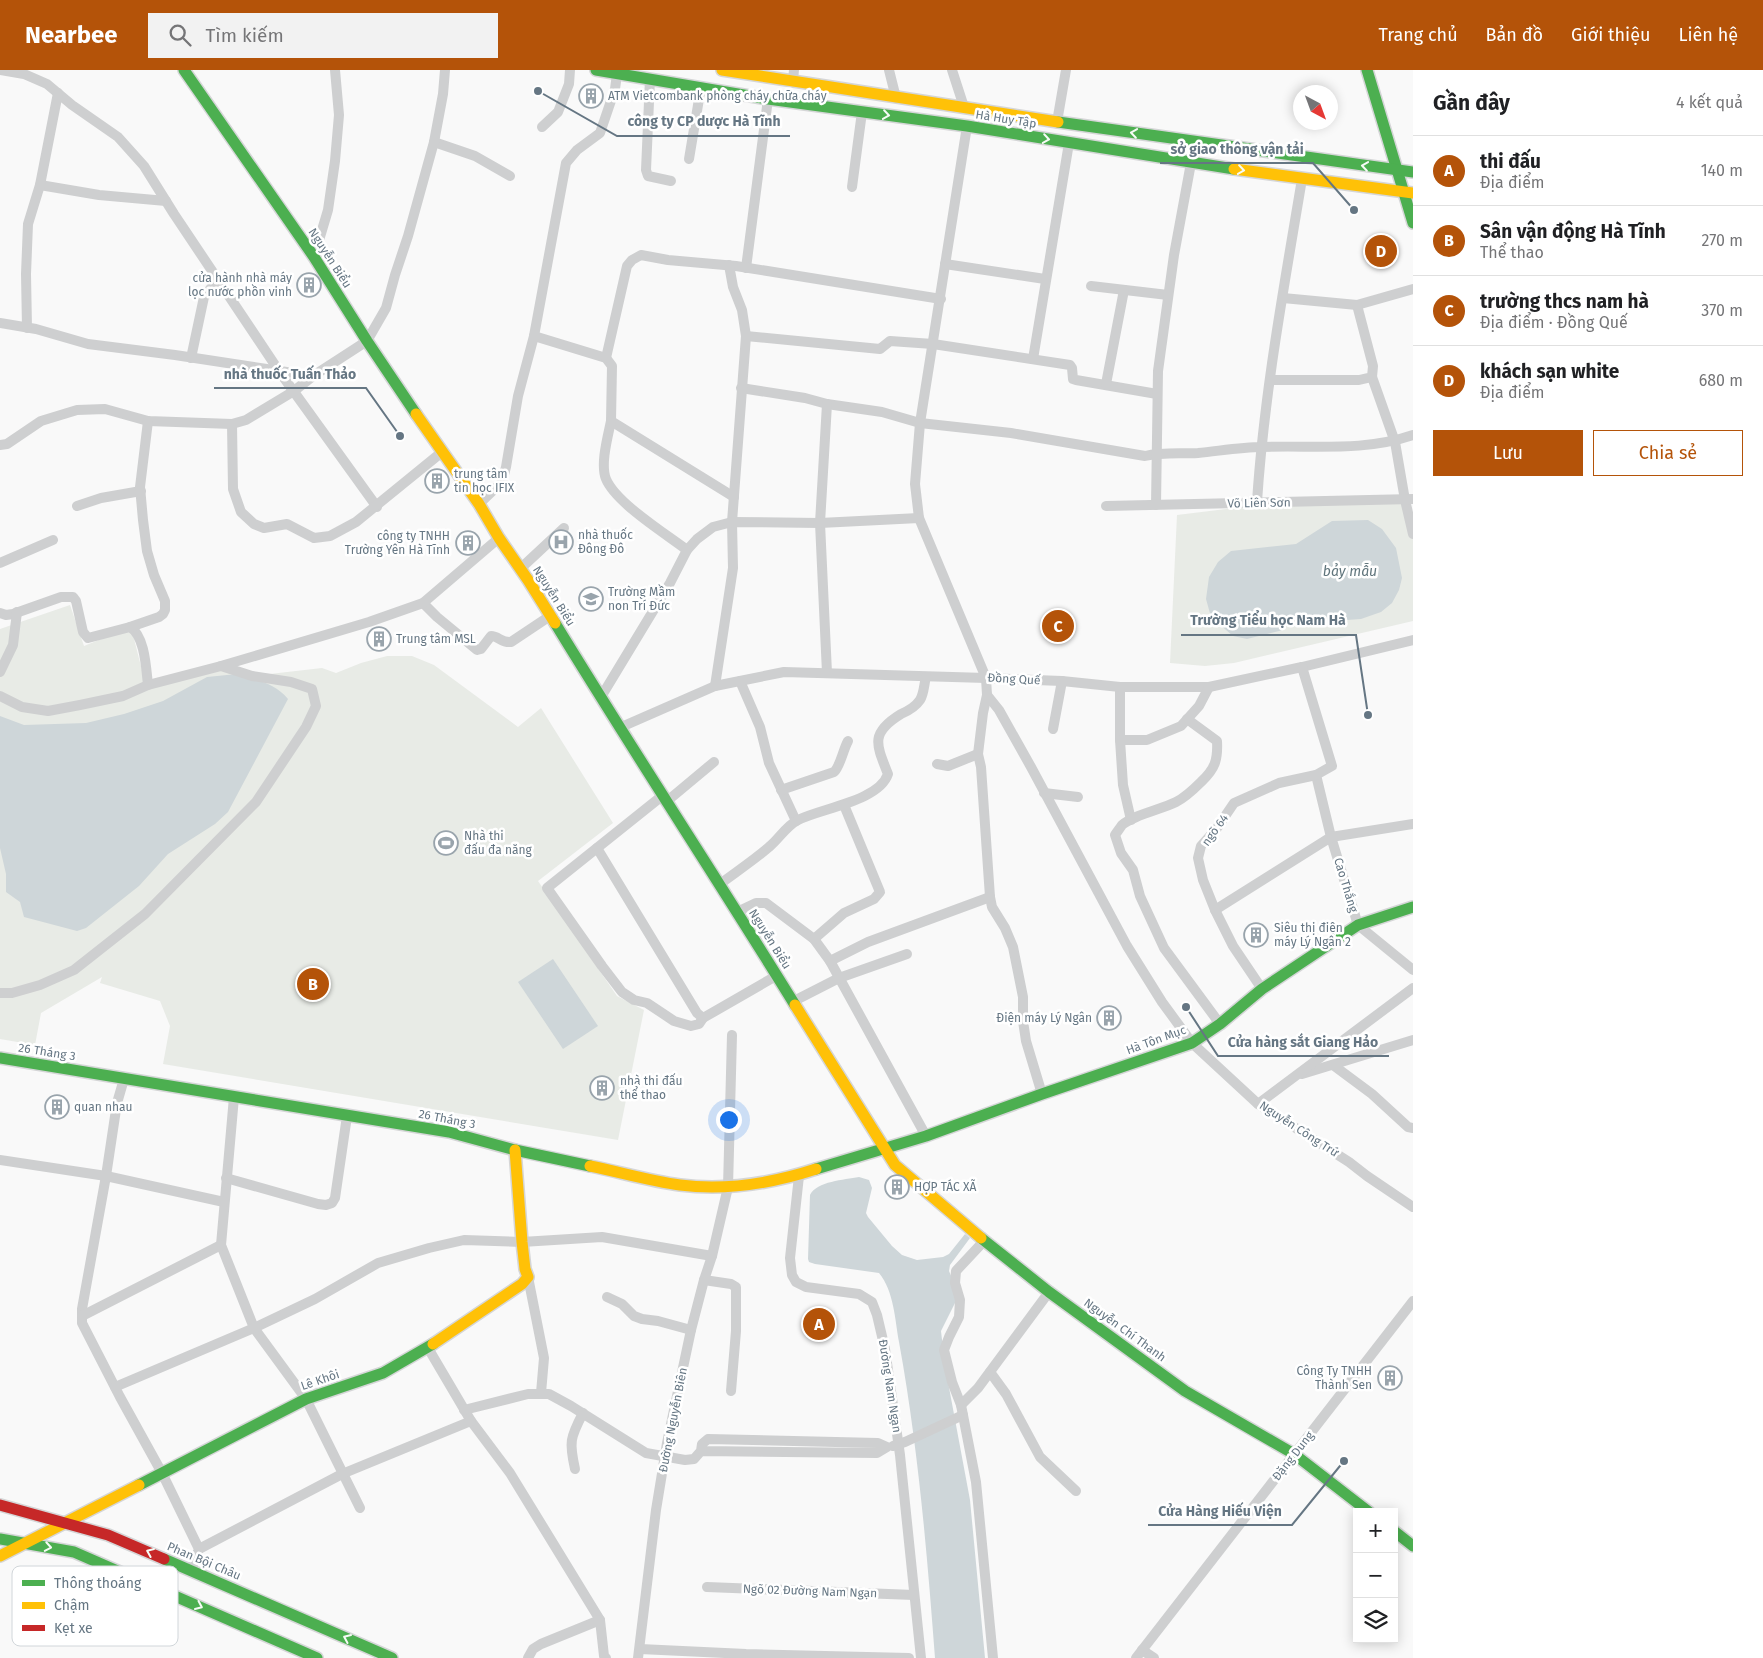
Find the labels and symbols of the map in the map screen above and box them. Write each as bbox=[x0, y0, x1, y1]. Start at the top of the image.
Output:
building icon: ATM Vietcombank phòng cháy chữa cháy bbox=[578, 83, 604, 109]
north arrow bbox=[1293, 85, 1338, 130]
place label: ATM Vietcombank phòng cháy chữa cháy bbox=[608, 89, 827, 103]
callout: công ty CP dược Hà Tĩnh bbox=[617, 107, 790, 136]
street label: Hà Huy Tập bbox=[975, 107, 1037, 131]
one-way arrow bbox=[882, 109, 890, 120]
text: công ty CP dược Hà Tĩnh bbox=[628, 113, 780, 130]
one-way arrow bbox=[1130, 129, 1139, 139]
one-way arrow bbox=[1042, 134, 1051, 144]
callout: sở giao thông vận tải bbox=[1160, 134, 1313, 163]
text: sở giao thông vận tải bbox=[1170, 141, 1304, 158]
one-way arrow bbox=[1360, 161, 1368, 172]
one-way arrow bbox=[1237, 165, 1246, 175]
street label: Nguyễn Biểu bbox=[306, 225, 356, 290]
pin: D bbox=[1365, 232, 1397, 270]
place label: cửa hành nhà máy lọc nước phồn vinh bbox=[188, 271, 292, 299]
building icon: cửa hành nhà máy lọc nước phồn vinh bbox=[296, 272, 322, 298]
callout: nhà thuốc Tuấn Thảo bbox=[214, 359, 366, 388]
text: nhà thuốc Tuấn Thảo bbox=[224, 364, 356, 383]
place label: trung tâm tin học IFIX bbox=[454, 467, 515, 495]
building icon: trung tâm tin học IFIX bbox=[424, 468, 450, 494]
street label: Võ Liên Sơn bbox=[1227, 495, 1291, 511]
place label: nhà thuốc Đông Đô bbox=[578, 527, 633, 556]
place label: công ty TNHH Trường Yên Hà Tĩnh bbox=[345, 529, 450, 557]
hospital icon: nhà thuốc Đông Đô bbox=[548, 529, 574, 555]
building icon: công ty TNHH Trường Yên Hà Tĩnh bbox=[455, 530, 481, 556]
street label: Nguyễn Biểu bbox=[530, 562, 580, 629]
water label: bảy mẫu bbox=[1323, 563, 1377, 580]
place label: Trường Mầm non Trí Đức bbox=[608, 584, 675, 613]
school or university icon: Trường Mầm non Trí Đức bbox=[578, 586, 604, 612]
callout: Trường Tiểu học Nam Hà bbox=[1181, 606, 1356, 635]
pin: C bbox=[1042, 607, 1074, 645]
text: Trường Tiểu học Nam Hà bbox=[1190, 610, 1346, 629]
building icon: Trung tâm MSL bbox=[366, 626, 392, 652]
place label: Trung tâm MSL bbox=[396, 632, 476, 646]
street label: Đồng Quế bbox=[987, 670, 1041, 687]
street label: ngõ 64 bbox=[1199, 811, 1232, 849]
place label: Nhà thi đấu đa năng bbox=[464, 829, 532, 857]
sports icon: Nhà thi đấu đa năng bbox=[433, 830, 459, 856]
street label: Cao Thắng bbox=[1331, 855, 1363, 915]
street label: Nguyễn Biểu bbox=[746, 905, 796, 972]
place label: Siêu thị điện máy Lý Ngân 2 bbox=[1274, 921, 1351, 949]
building icon: Siêu thị điện máy Lý Ngân 2 bbox=[1243, 922, 1269, 948]
pin: B bbox=[297, 965, 329, 1003]
building icon: Điện máy Lý Ngân bbox=[1096, 1005, 1122, 1031]
place label: Điện máy Lý Ngân bbox=[996, 1011, 1092, 1025]
street label: Hà Tôn Mục bbox=[1124, 1023, 1188, 1057]
callout: Cửa hàng sắt Giang Hảo bbox=[1218, 1027, 1389, 1056]
text: Cửa hàng sắt Giang Hảo bbox=[1228, 1032, 1378, 1051]
street label: 26 Tháng 3 bbox=[17, 1041, 77, 1063]
place label: nhà thi đấu thể thao bbox=[620, 1073, 682, 1102]
building icon: nhà thi đấu thể thao bbox=[589, 1075, 615, 1101]
building icon: quan nhau bbox=[44, 1094, 70, 1120]
street label: Nguyễn Công Trứ bbox=[1257, 1097, 1342, 1160]
place label: quan nhau bbox=[74, 1100, 132, 1114]
street label: 26 Tháng 3 bbox=[417, 1107, 477, 1131]
your location bbox=[716, 1107, 742, 1133]
building icon: HỢP TÁC XÃ bbox=[884, 1174, 910, 1200]
place label: HỢP TÁC XÃ bbox=[914, 1179, 976, 1194]
street label: Nguyễn Chí Thanh bbox=[1081, 1295, 1169, 1364]
pin: A bbox=[803, 1305, 835, 1343]
street label: Đường Nam Ngạn bbox=[876, 1338, 904, 1434]
place label: Công Ty TNHH Thành Sen bbox=[1297, 1364, 1372, 1392]
building icon: Công Ty TNHH Thành Sen bbox=[1377, 1365, 1403, 1391]
street label: Đường Nguyễn Biên bbox=[655, 1366, 690, 1474]
street label: Lê Khôi bbox=[299, 1367, 341, 1393]
street label: Đặng Dung bbox=[1269, 1428, 1317, 1483]
callout: Cửa Hàng Hiếu Viện bbox=[1148, 1496, 1292, 1525]
text: Cửa Hàng Hiếu Viện bbox=[1158, 1501, 1282, 1520]
street label: Phan Bội Châu bbox=[165, 1539, 243, 1583]
one-way arrow bbox=[44, 1542, 52, 1552]
one-way arrow bbox=[146, 1548, 155, 1559]
legend bbox=[12, 1566, 178, 1646]
text: Thông thoáng bbox=[54, 1575, 142, 1592]
street label: Ngõ 02 Đường Nam Ngạn bbox=[743, 1582, 877, 1600]
text: Chậm bbox=[54, 1597, 90, 1614]
one-way arrow bbox=[194, 1600, 203, 1611]
text: Kẹt xe bbox=[54, 1620, 93, 1637]
one-way arrow bbox=[343, 1634, 352, 1645]

